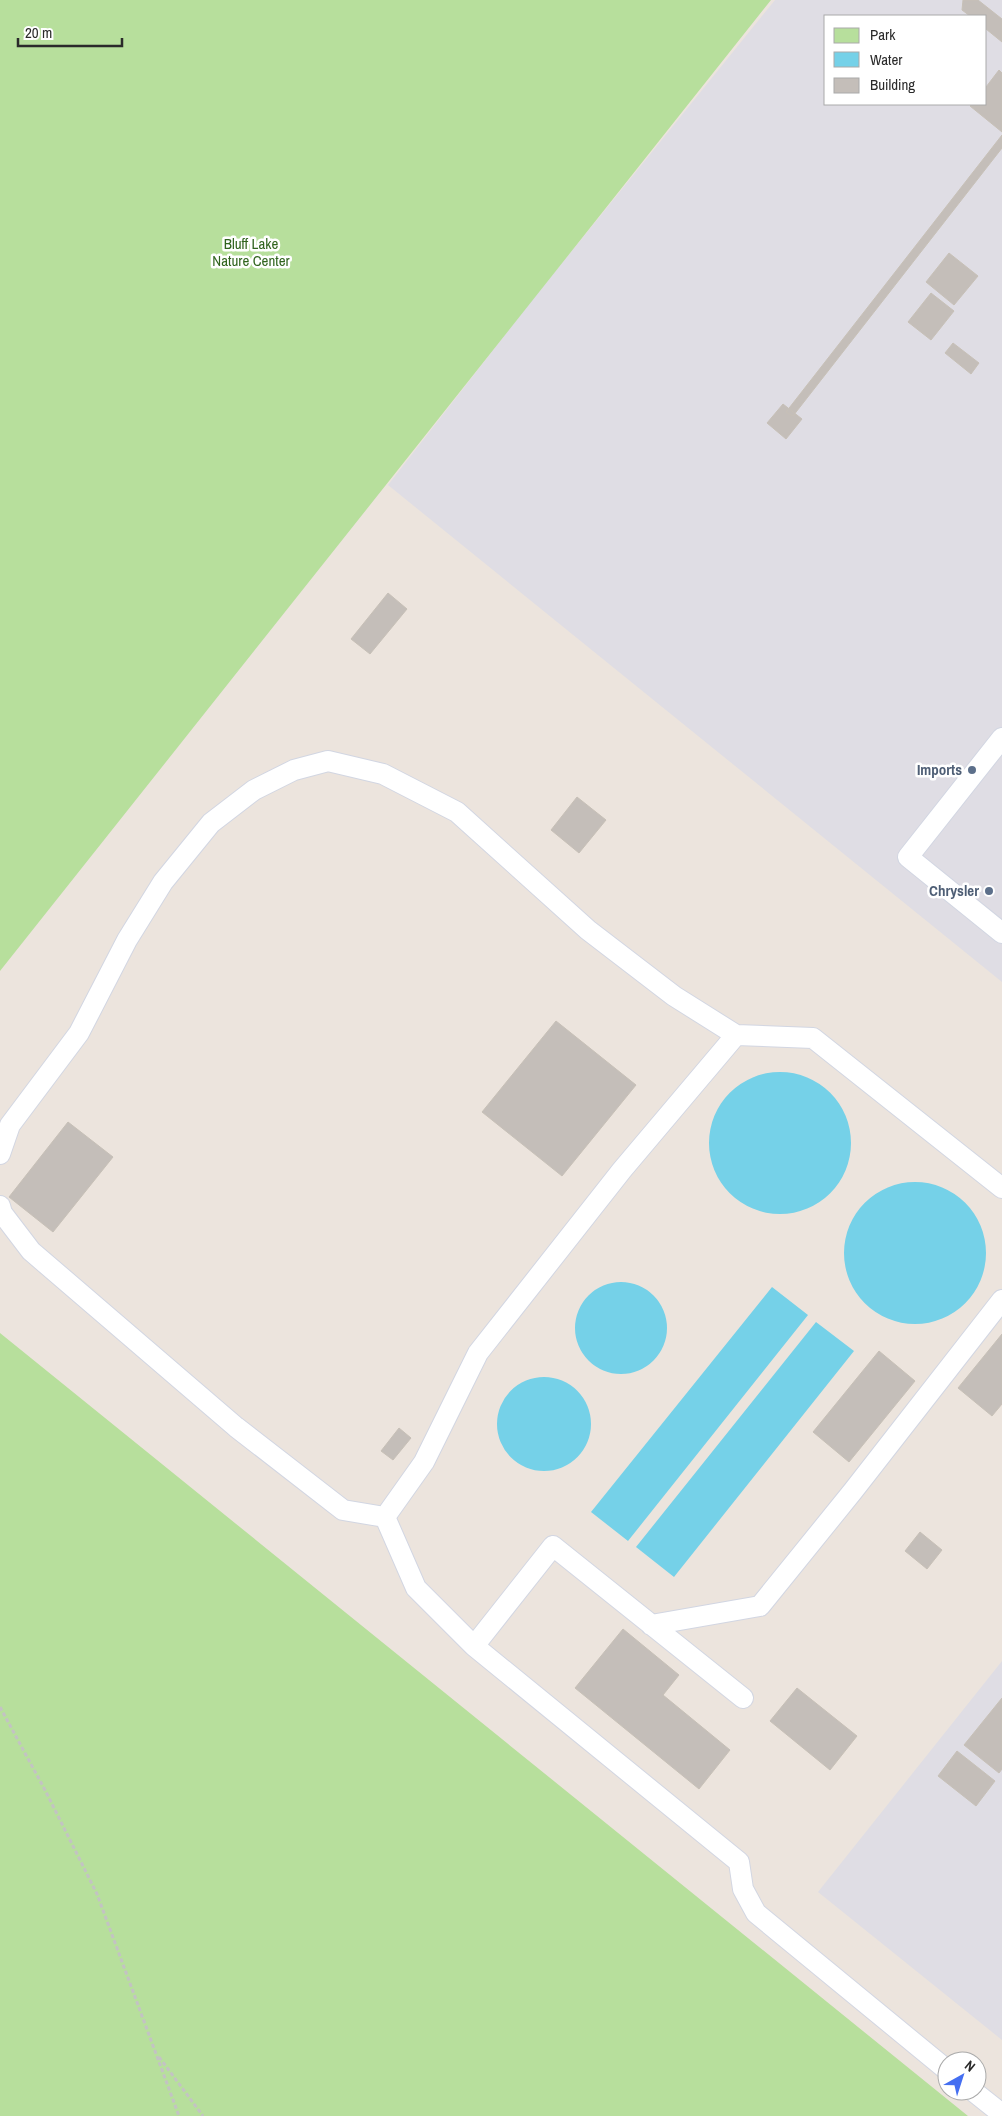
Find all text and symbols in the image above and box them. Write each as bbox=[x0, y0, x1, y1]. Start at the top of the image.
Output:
scale bar bbox=[18, 15, 121, 47]
legend bbox=[824, 15, 987, 105]
text: 20 m bbox=[25, 22, 52, 43]
text: Park bbox=[870, 24, 896, 45]
text: Water bbox=[870, 49, 902, 70]
text: Building bbox=[870, 74, 915, 95]
park label: Bluff Lake Nature Center bbox=[212, 233, 290, 271]
place label: Imports bbox=[917, 759, 962, 780]
marker: Imports bbox=[966, 764, 978, 776]
place label: Chrysler bbox=[929, 880, 979, 901]
marker: Chrysler bbox=[983, 885, 995, 897]
north arrow bbox=[937, 2051, 987, 2101]
text: N bbox=[961, 2056, 979, 2076]

